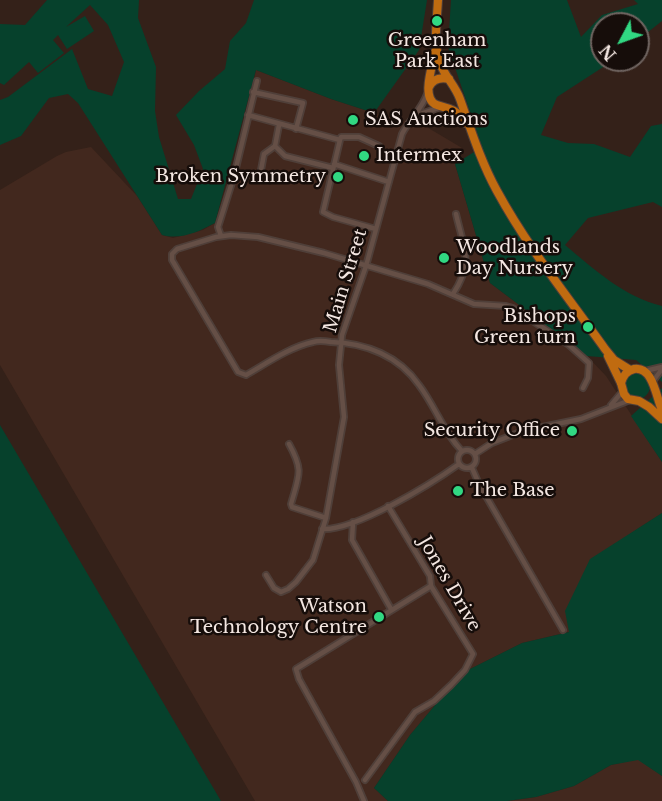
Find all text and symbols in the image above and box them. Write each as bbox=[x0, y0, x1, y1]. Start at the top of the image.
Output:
north arrow bbox=[590, 12, 650, 72]
marker: Greenham Park East bbox=[430, 14, 444, 28]
place label: Greenham Park East bbox=[388, 30, 486, 72]
text: N bbox=[595, 40, 620, 65]
place label: SAS Auctions bbox=[365, 109, 488, 131]
marker: SAS Auctions bbox=[346, 113, 360, 127]
place label: Intermex bbox=[376, 145, 462, 167]
marker: Intermex bbox=[357, 149, 371, 163]
place label: Broken Symmetry bbox=[155, 166, 326, 188]
marker: Broken Symmetry bbox=[331, 170, 345, 184]
street label: Main Street bbox=[320, 226, 372, 336]
place label: Woodlands Day Nursery bbox=[456, 237, 573, 280]
marker: Woodlands Day Nursery bbox=[437, 251, 451, 265]
place label: Bishops Green turn bbox=[474, 306, 576, 348]
marker: Bishops Green turn bbox=[581, 320, 595, 334]
place label: Security Office bbox=[424, 420, 560, 442]
marker: Security Office bbox=[565, 424, 579, 438]
place label: The Base bbox=[470, 480, 555, 502]
marker: The Base bbox=[451, 484, 465, 498]
street label: Jones Drive bbox=[413, 533, 485, 635]
place label: Watson Technology Centre bbox=[190, 596, 367, 638]
marker: Watson Technology Centre bbox=[372, 610, 386, 624]

